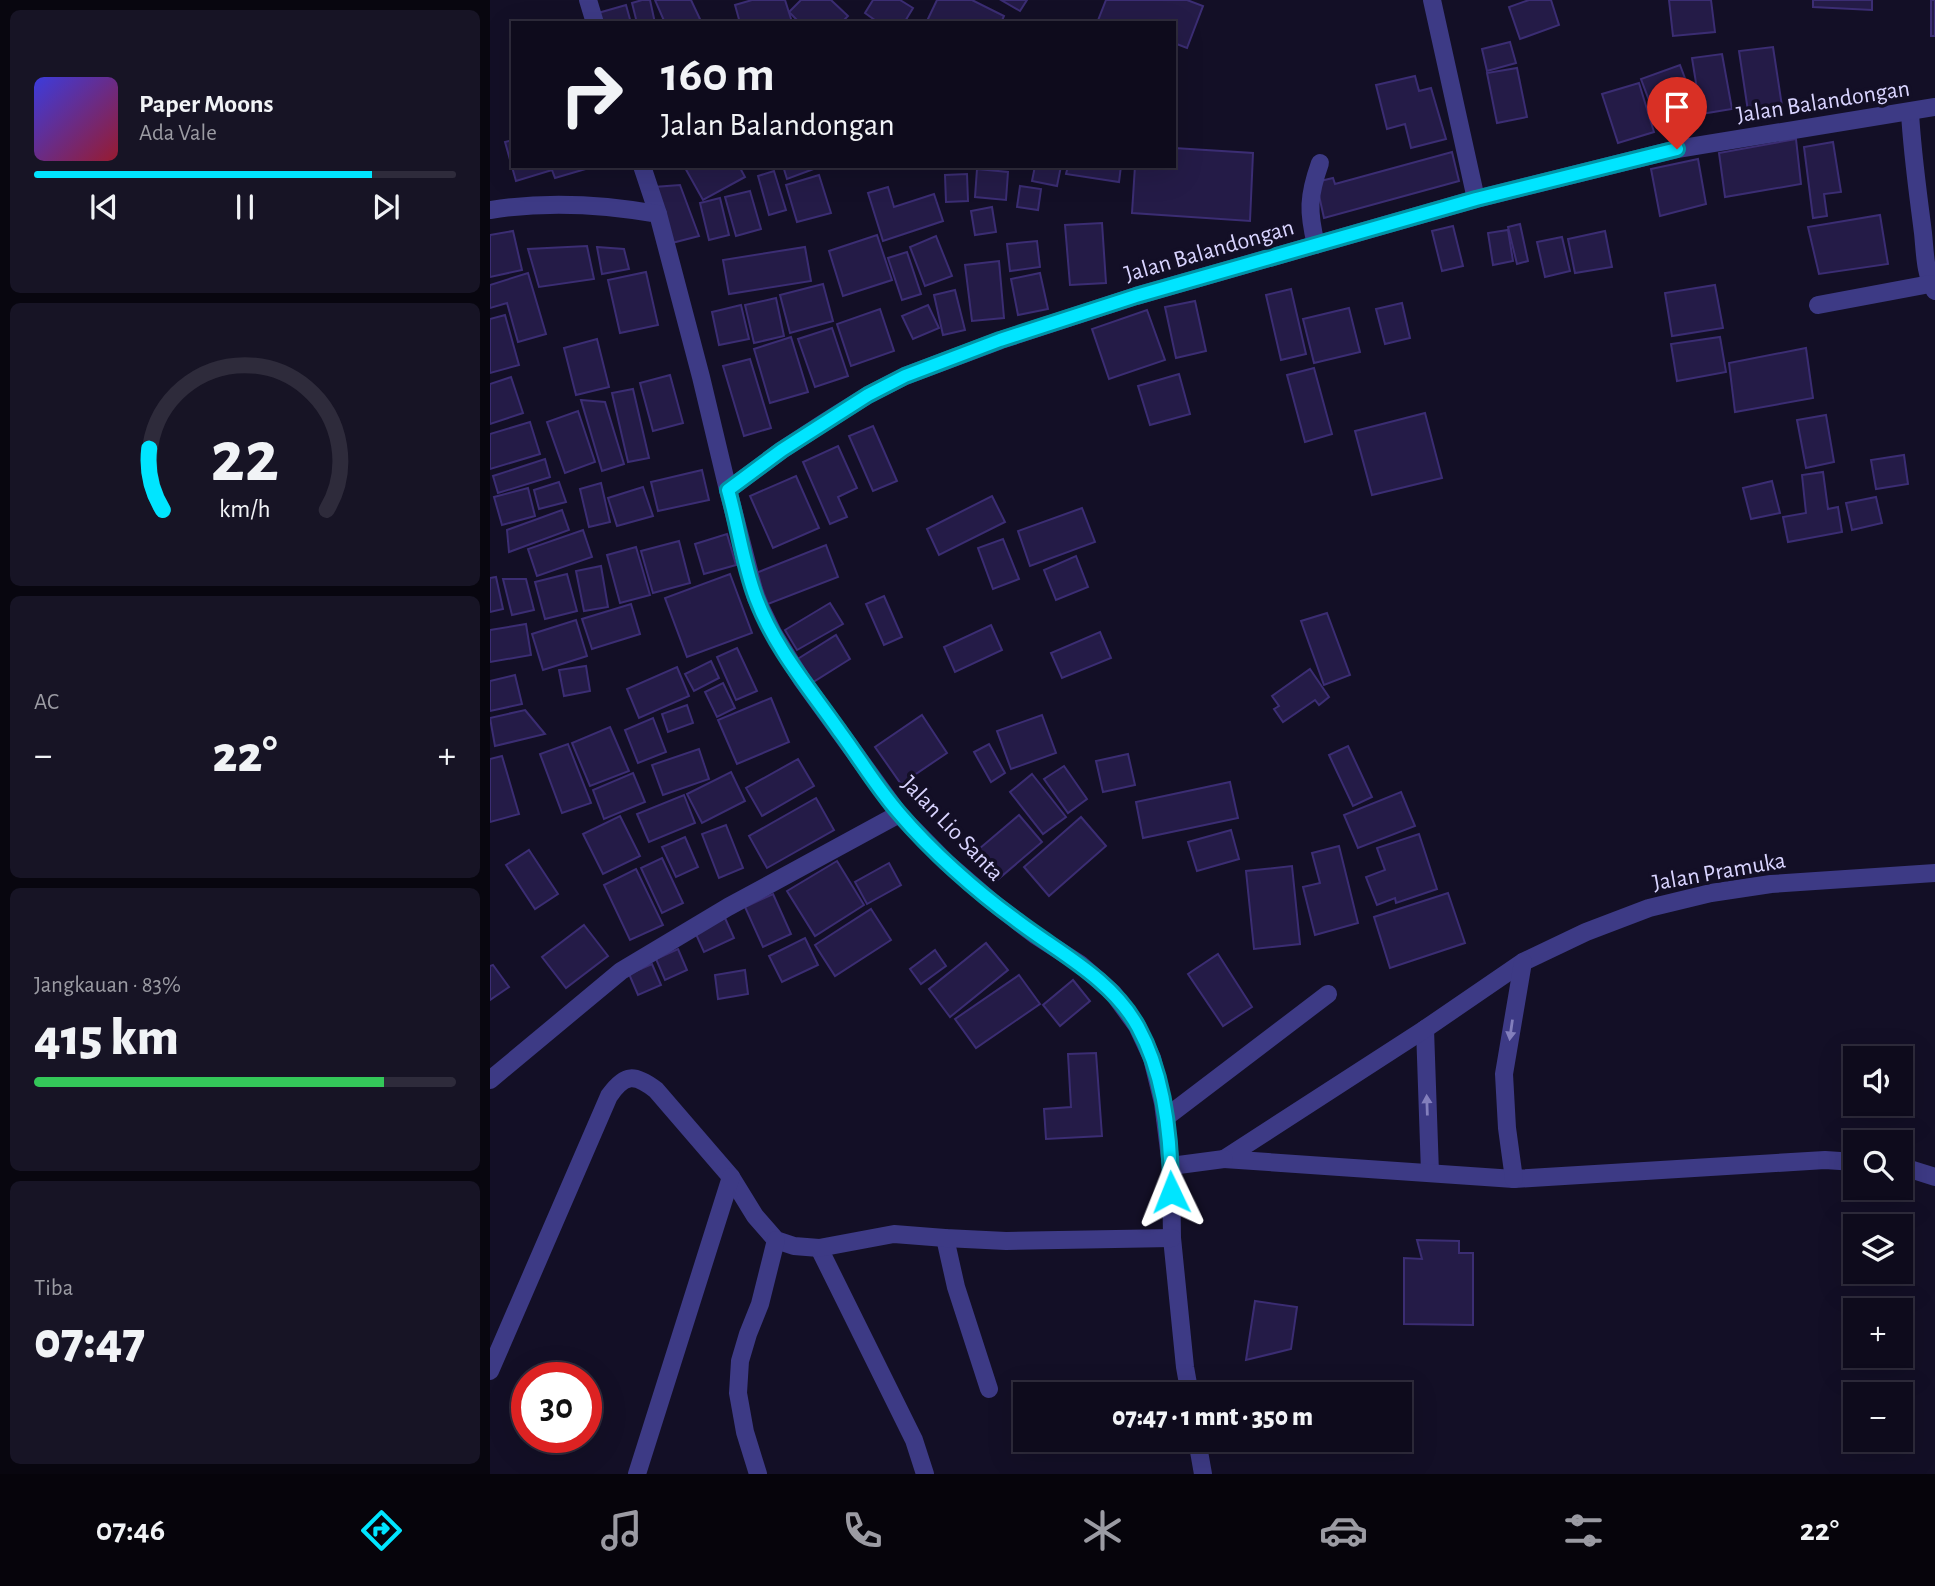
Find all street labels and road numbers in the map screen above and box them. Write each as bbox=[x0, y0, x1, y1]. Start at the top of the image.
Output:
street label: Jalan Balandongan bbox=[1735, 76, 1912, 128]
street label: Jalan Balandongan bbox=[1122, 215, 1297, 287]
street label: Jalan Lio Santa bbox=[897, 772, 1008, 886]
street label: Jalan Pramuka bbox=[1651, 848, 1788, 895]

